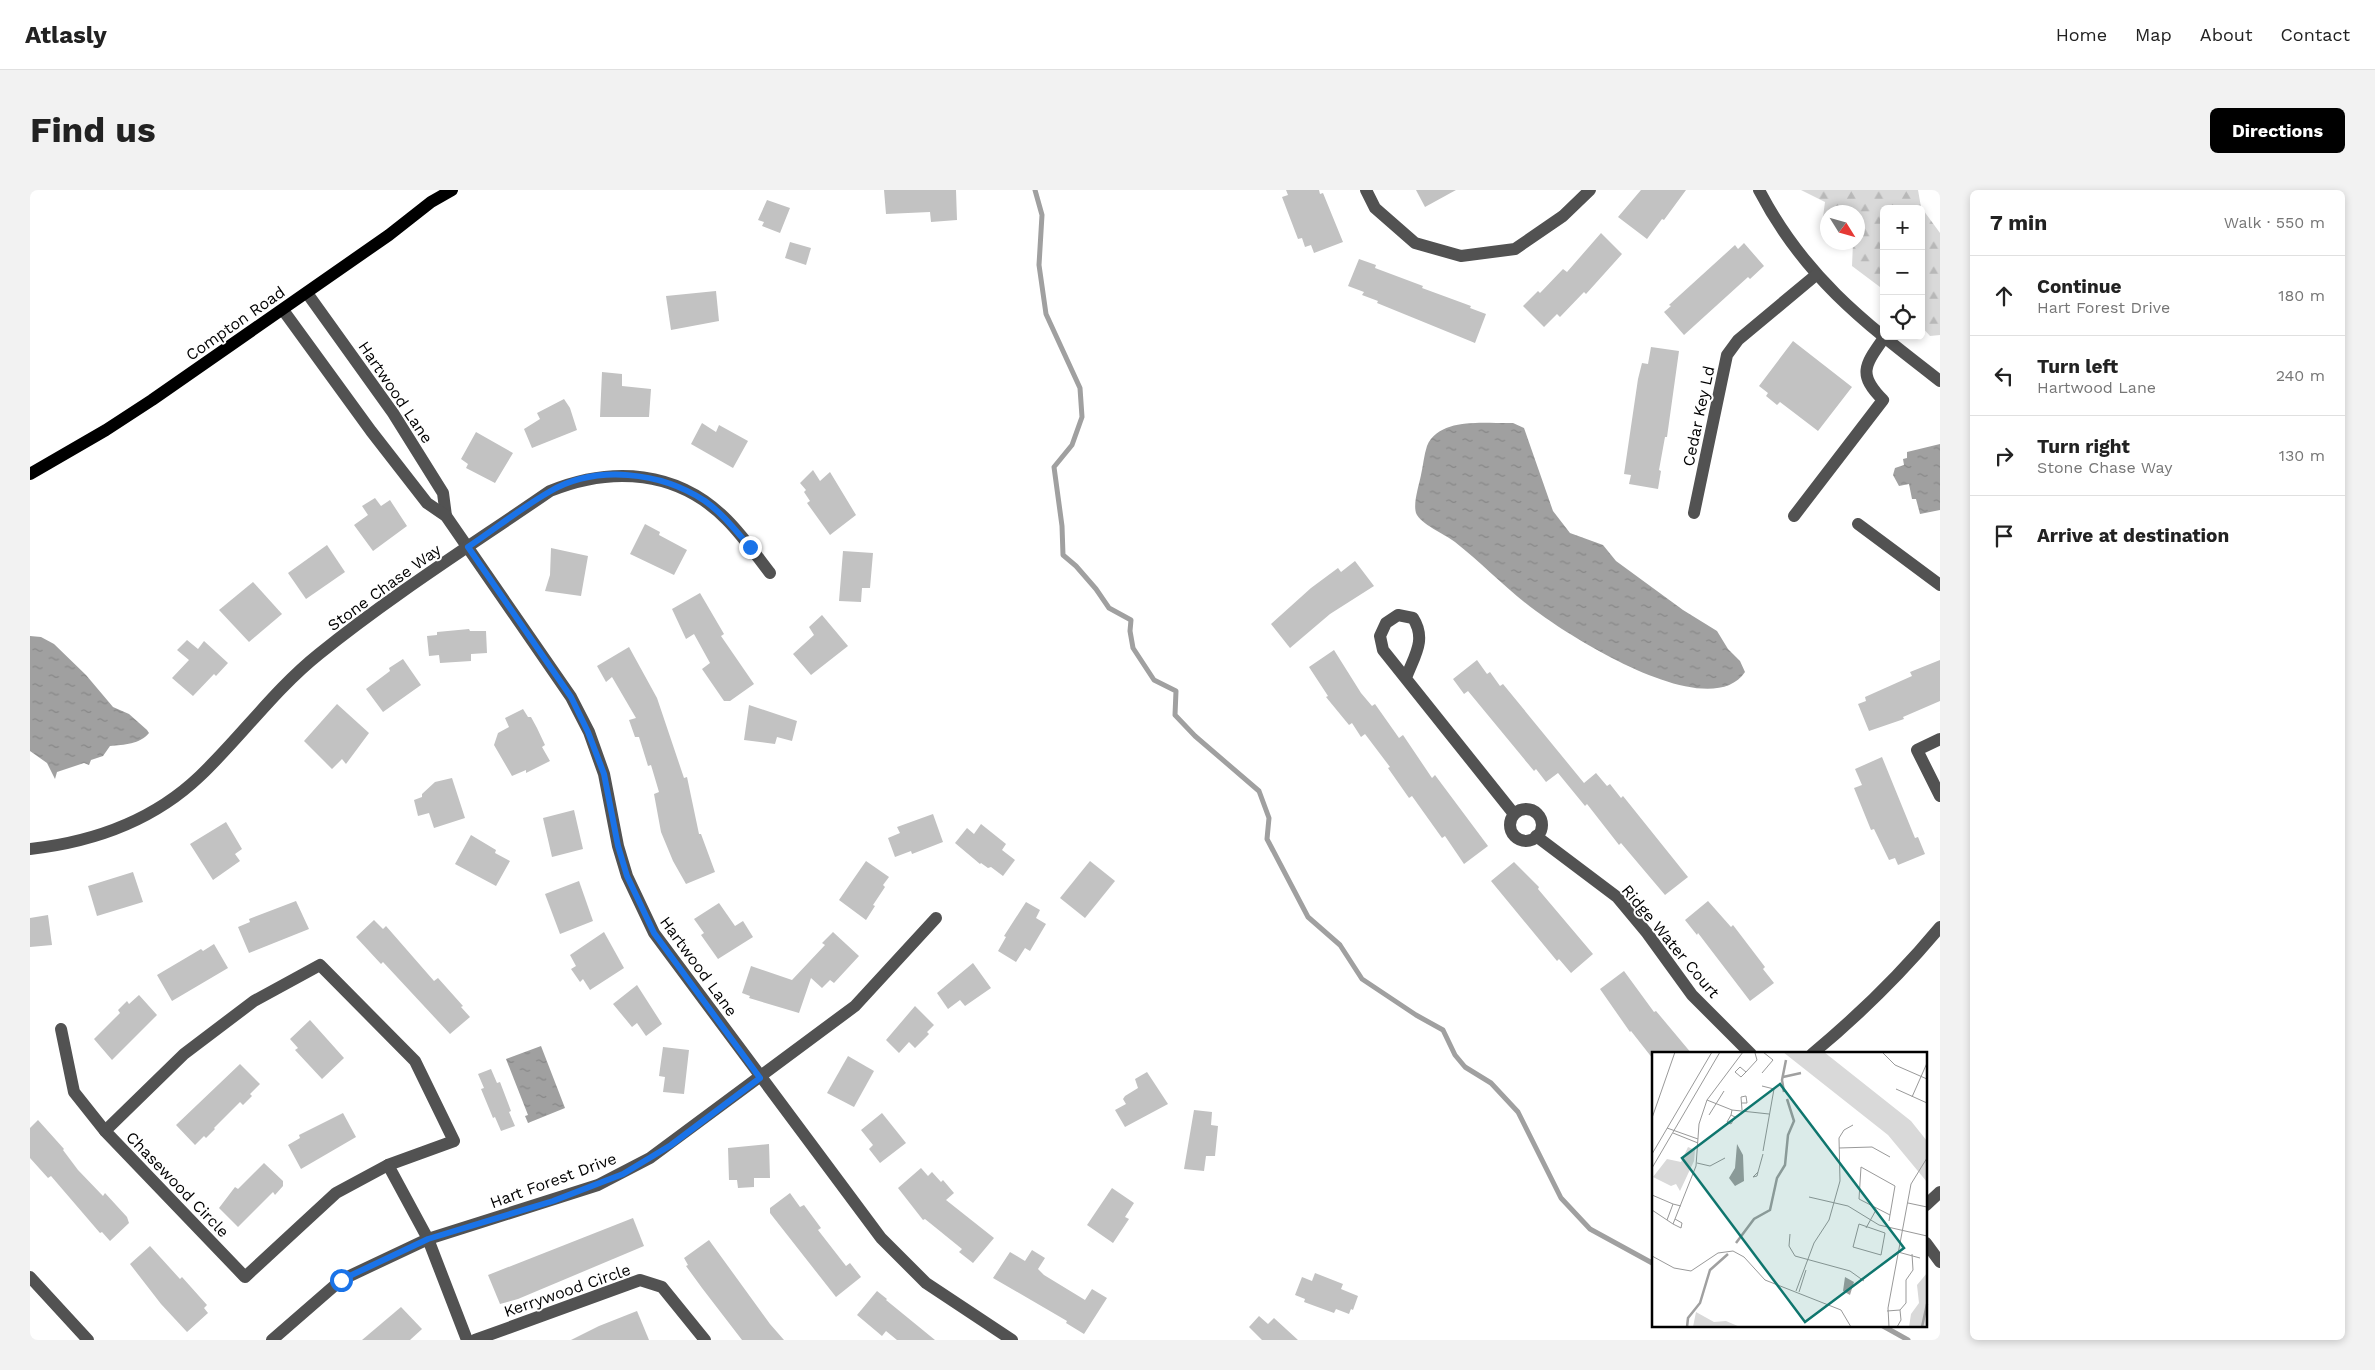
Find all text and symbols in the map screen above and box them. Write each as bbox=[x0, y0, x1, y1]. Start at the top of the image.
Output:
text: Atlasly bbox=[25, 21, 107, 49]
text: Home bbox=[2056, 24, 2107, 45]
text: Map bbox=[2135, 24, 2172, 45]
text: About bbox=[2200, 24, 2252, 45]
text: Contact bbox=[2280, 24, 2350, 45]
button: Directions bbox=[2210, 108, 2345, 153]
text: Find us bbox=[30, 109, 156, 151]
north arrow bbox=[1820, 205, 1865, 250]
map controls bbox=[1880, 205, 1925, 340]
button: + bbox=[1880, 205, 1925, 250]
text: 7 min bbox=[1990, 210, 2047, 235]
text: Walk · 550 m bbox=[2224, 213, 2325, 232]
button: − bbox=[1880, 250, 1925, 295]
text: Continue bbox=[2037, 275, 2121, 298]
street label: Compton Road bbox=[182, 282, 288, 365]
icon: ahead bbox=[1990, 282, 2018, 310]
text: 180 m bbox=[2278, 286, 2325, 305]
button: locate bbox=[1880, 295, 1925, 340]
text: Hart Forest Drive bbox=[2037, 298, 2170, 317]
street label: Hartwood Lane bbox=[354, 338, 437, 447]
text: Turn left bbox=[2037, 355, 2118, 378]
icon: left bbox=[1990, 362, 2018, 390]
street label: Cedar Key Ld bbox=[1679, 364, 1718, 468]
text: 240 m bbox=[2276, 366, 2325, 385]
text: Hartwood Lane bbox=[2037, 378, 2156, 397]
text: Turn right bbox=[2037, 435, 2130, 458]
icon: right bbox=[1990, 442, 2018, 470]
text: 130 m bbox=[2279, 446, 2325, 465]
text: Stone Chase Way bbox=[2037, 458, 2172, 477]
icon: arrive bbox=[1990, 522, 2018, 550]
text: Arrive at destination bbox=[2037, 524, 2229, 547]
route end bbox=[739, 536, 762, 559]
street label: Stone Chase Way bbox=[324, 539, 445, 635]
street label: Ridge Water Court bbox=[1618, 881, 1724, 1002]
street label: Hartwood Lane bbox=[656, 913, 741, 1020]
inset map bbox=[1652, 1052, 1928, 1328]
street label: Chasewood Circle bbox=[122, 1127, 233, 1241]
street label: Hart Forest Drive bbox=[487, 1149, 619, 1212]
street label: Kerrywood Circle bbox=[501, 1260, 633, 1321]
route start bbox=[330, 1269, 353, 1292]

